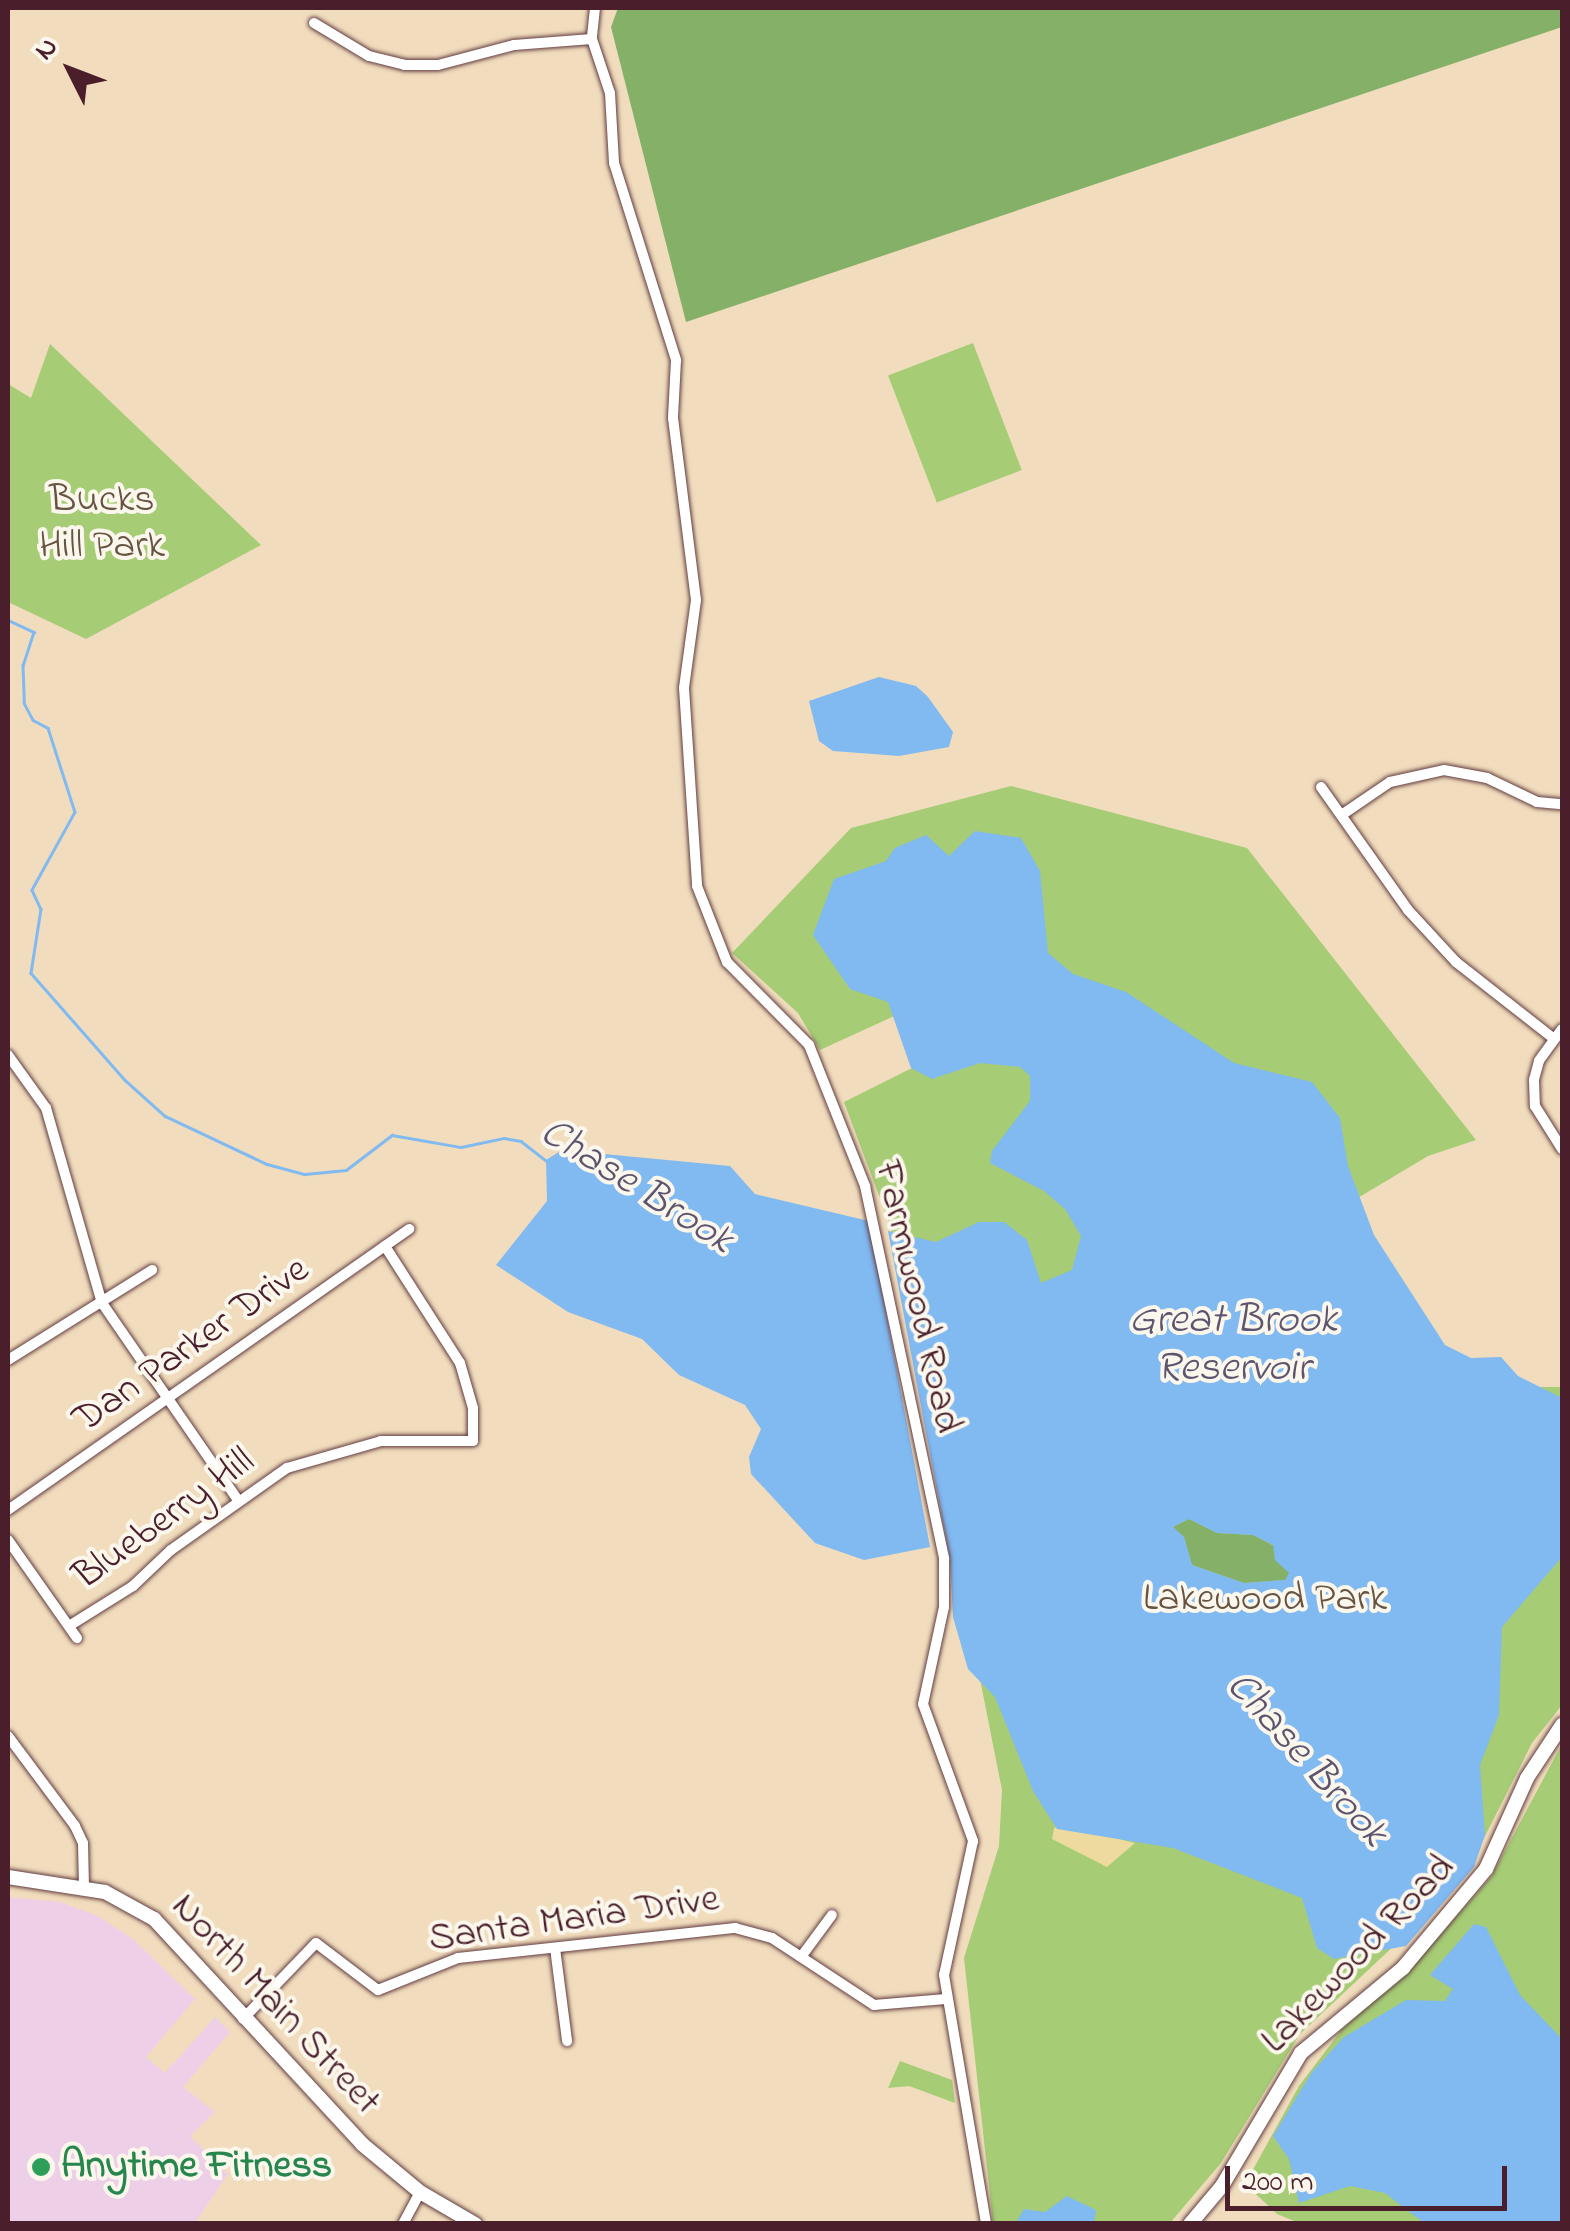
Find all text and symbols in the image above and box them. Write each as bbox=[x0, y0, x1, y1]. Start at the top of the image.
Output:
north arrow bbox=[20, 20, 120, 120]
text: N bbox=[26, 29, 69, 70]
park label: Bucks Hill Park bbox=[39, 477, 165, 571]
water label: Chase Brook bbox=[530, 1108, 742, 1266]
street label: Farmwood Road bbox=[861, 1156, 971, 1438]
street label: Dan Parker Drive bbox=[65, 1247, 319, 1445]
water label: Great Brook Reservoir bbox=[1129, 1296, 1337, 1394]
street label: Blueberry Hill bbox=[65, 1438, 265, 1602]
park label: Lakewood Park bbox=[1143, 1576, 1387, 1624]
water label: Chase Brook bbox=[1214, 1662, 1398, 1858]
street label: Lakewood Road bbox=[1252, 1845, 1466, 2065]
street label: Santa Maria Drive bbox=[426, 1876, 722, 1964]
street label: North Main Street bbox=[160, 1884, 390, 2126]
place label: Anytime Fitness bbox=[61, 2143, 332, 2191]
scale bar bbox=[1230, 2146, 1512, 2208]
marker: Anytime Fitness bbox=[30, 2156, 52, 2178]
text: 200 m bbox=[1242, 2161, 1314, 2205]

